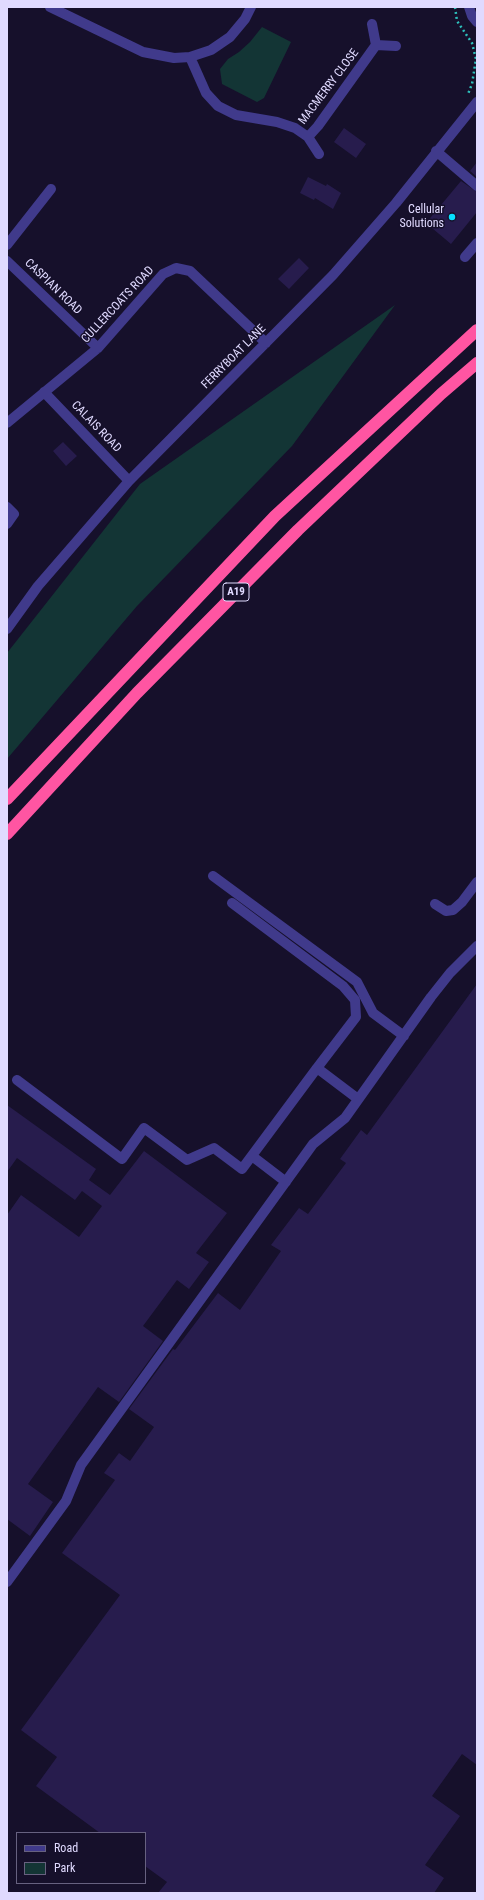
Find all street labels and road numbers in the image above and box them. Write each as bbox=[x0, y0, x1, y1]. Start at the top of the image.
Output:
street label: MACMERRY CLOSE bbox=[296, 46, 362, 128]
street label: CASPIAN ROAD bbox=[21, 256, 85, 318]
street label: CULLERCOATS ROAD bbox=[79, 264, 157, 346]
street label: FERRYBOAT LANE bbox=[199, 322, 269, 392]
street label: CALAIS ROAD bbox=[68, 398, 124, 456]
road number: A19 bbox=[223, 583, 249, 601]

